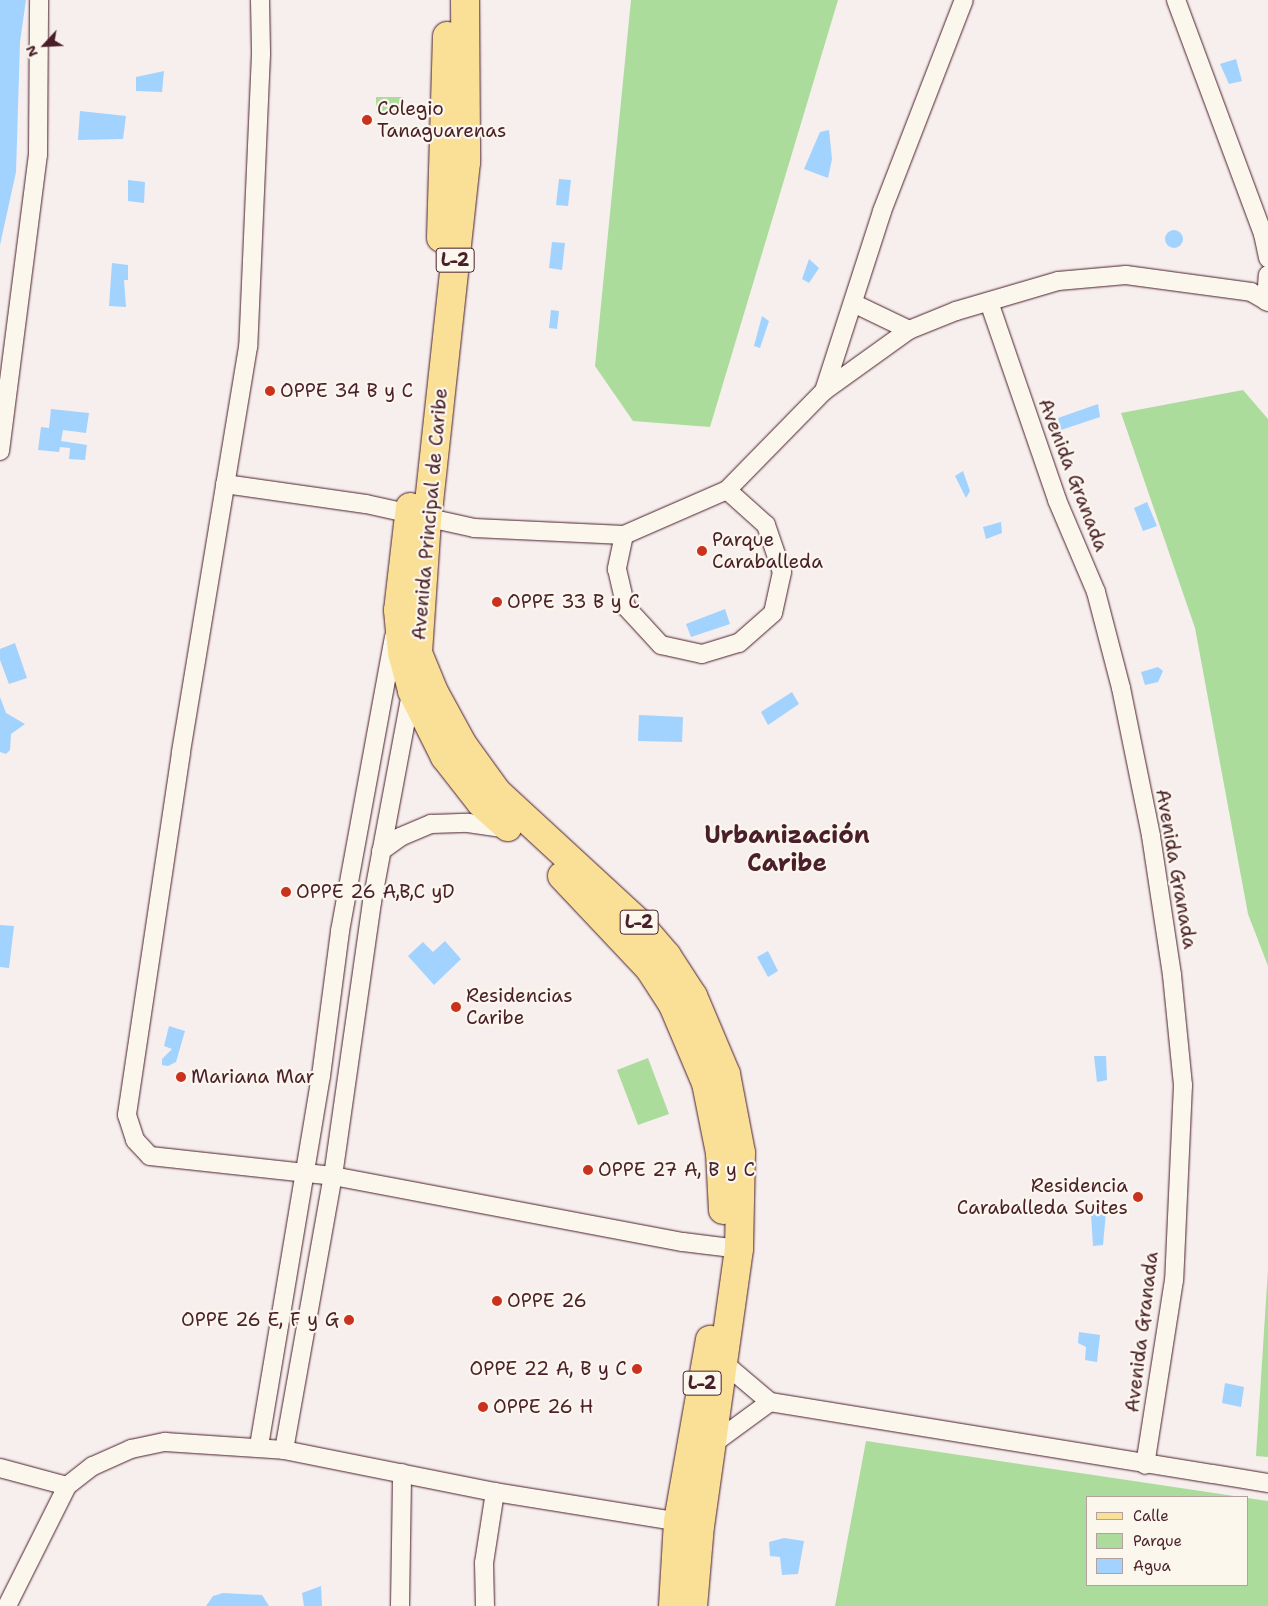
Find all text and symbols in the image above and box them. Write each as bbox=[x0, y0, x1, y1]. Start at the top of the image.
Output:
north arrow bbox=[20, 20, 70, 70]
text: N bbox=[21, 43, 42, 60]
place label: Colegio Tanaguarenas bbox=[377, 98, 507, 142]
marker: Colegio Tanaguarenas bbox=[361, 114, 373, 126]
road number: L-2 bbox=[435, 244, 475, 276]
place label: OPPE 34 B y C bbox=[280, 380, 413, 402]
marker: OPPE 34 B y C bbox=[264, 385, 276, 397]
street label: Avenida Principal de Caribe bbox=[408, 387, 452, 641]
street label: Avenida Granada bbox=[1033, 395, 1113, 555]
place label: Parque Caraballeda bbox=[712, 529, 823, 573]
marker: Parque Caraballeda bbox=[696, 545, 708, 557]
place label: OPPE 33 B y C bbox=[507, 591, 640, 613]
marker: OPPE 33 B y C bbox=[491, 596, 503, 608]
street label: Avenida Granada bbox=[1151, 787, 1201, 951]
district label: Urbanización Caribe bbox=[704, 822, 870, 878]
place label: OPPE 26 A,B,C yD bbox=[296, 881, 455, 903]
marker: OPPE 26 A,B,C yD bbox=[280, 886, 292, 898]
road number: L-2 bbox=[619, 906, 659, 938]
place label: Residencias Caribe bbox=[466, 985, 573, 1029]
marker: Residencias Caribe bbox=[450, 1001, 462, 1013]
place label: Mariana Mar bbox=[191, 1066, 315, 1088]
marker: Mariana Mar bbox=[175, 1071, 187, 1083]
place label: OPPE 27 A, B y C bbox=[598, 1159, 755, 1181]
marker: OPPE 27 A, B y C bbox=[582, 1164, 594, 1176]
place label: Residencia Caraballeda Suites bbox=[957, 1175, 1128, 1219]
marker: Residencia Caraballeda Suites bbox=[1132, 1191, 1144, 1203]
street label: Avenida Granada bbox=[1121, 1250, 1163, 1414]
place label: OPPE 26 bbox=[507, 1290, 587, 1312]
marker: OPPE 26 bbox=[491, 1295, 503, 1307]
place label: OPPE 26 E, F y G bbox=[181, 1309, 339, 1331]
marker: OPPE 26 E, F y G bbox=[343, 1314, 355, 1326]
place label: OPPE 22 A, B y C bbox=[470, 1358, 627, 1380]
marker: OPPE 22 A, B y C bbox=[631, 1363, 643, 1375]
road number: L-2 bbox=[682, 1368, 722, 1399]
place label: OPPE 26 H bbox=[493, 1396, 593, 1418]
marker: OPPE 26 H bbox=[477, 1401, 489, 1413]
legend bbox=[1086, 1496, 1248, 1586]
text: Calle bbox=[1133, 1506, 1169, 1526]
text: Parque bbox=[1133, 1531, 1182, 1551]
text: Agua bbox=[1133, 1556, 1171, 1576]

